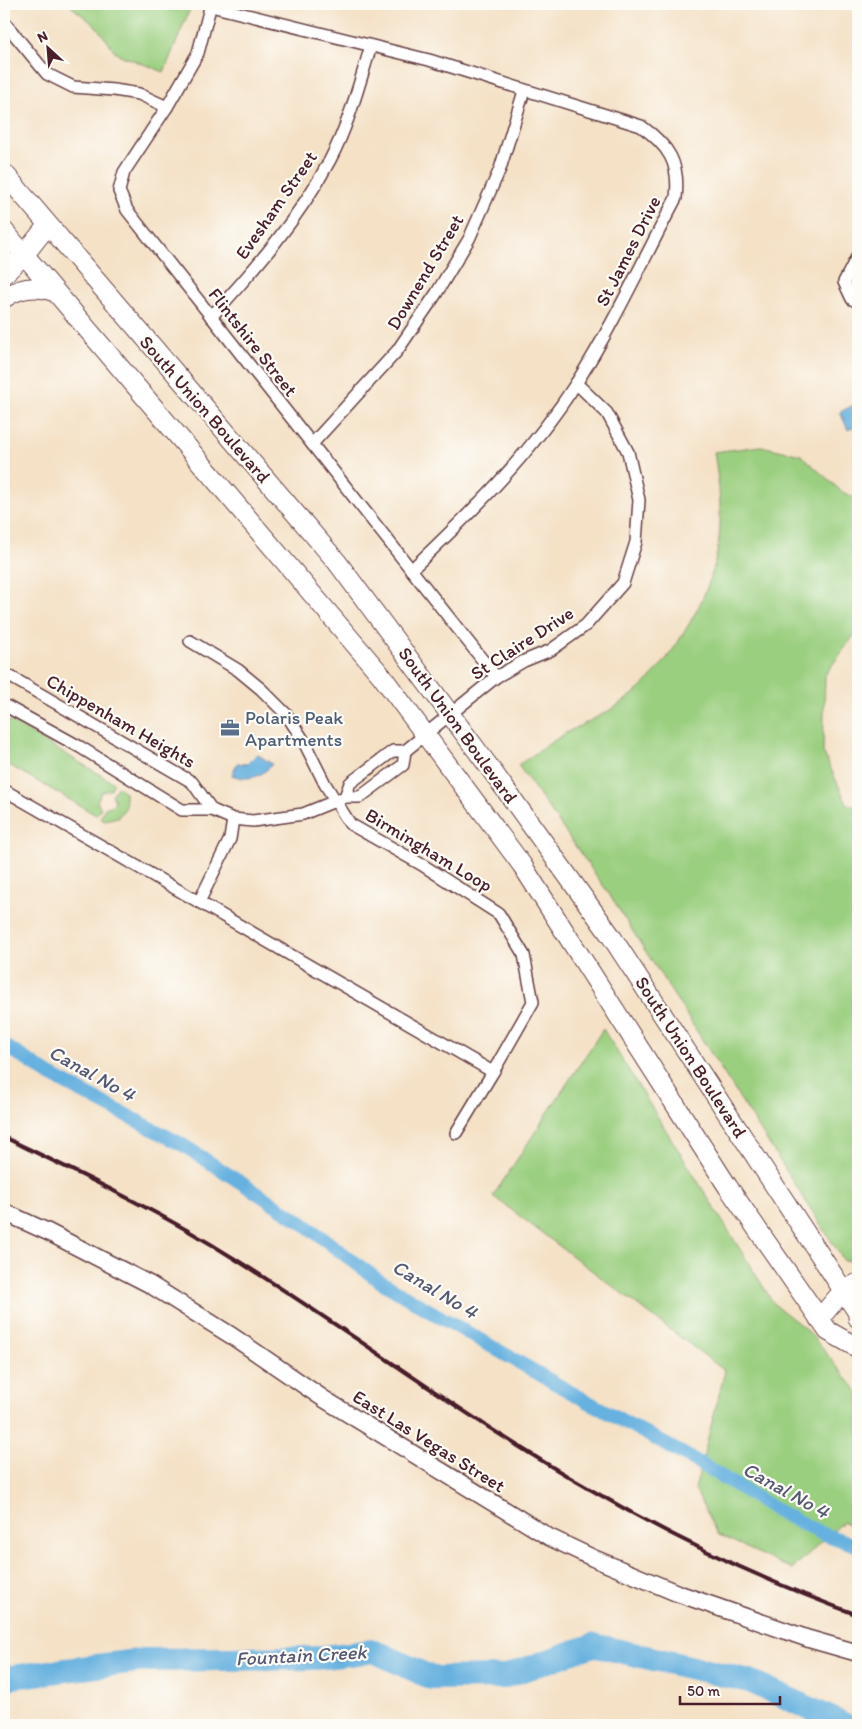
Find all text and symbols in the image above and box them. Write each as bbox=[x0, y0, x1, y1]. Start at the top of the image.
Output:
north arrow bbox=[22, 22, 72, 72]
text: N bbox=[35, 27, 50, 46]
street label: Evesham Street bbox=[230, 146, 322, 264]
street label: St James Drive bbox=[590, 192, 666, 310]
street label: Downend Street bbox=[382, 210, 468, 334]
street label: Flintshire Street bbox=[203, 283, 303, 401]
street label: South Union Boulevard bbox=[135, 331, 275, 487]
street label: St Claire Drive bbox=[466, 601, 578, 685]
street label: South Union Boulevard bbox=[394, 642, 522, 808]
street label: Chippenham Heights bbox=[42, 669, 200, 773]
place label: Polaris Peak Apartments bbox=[245, 706, 343, 751]
office icon: Polaris Peak Apartments bbox=[219, 717, 241, 739]
street label: Birmingham Loop bbox=[361, 803, 497, 897]
street label: South Union Boulevard bbox=[630, 972, 752, 1142]
water label: Canal No 4 bbox=[45, 1040, 140, 1107]
water label: Canal No 4 bbox=[388, 1254, 483, 1324]
street label: East Las Vegas Street bbox=[349, 1385, 509, 1497]
water label: Canal No 4 bbox=[739, 1457, 834, 1524]
water label: Fountain Creek bbox=[235, 1639, 369, 1670]
scale bar bbox=[680, 1674, 780, 1706]
text: 50 m bbox=[687, 1682, 720, 1700]

